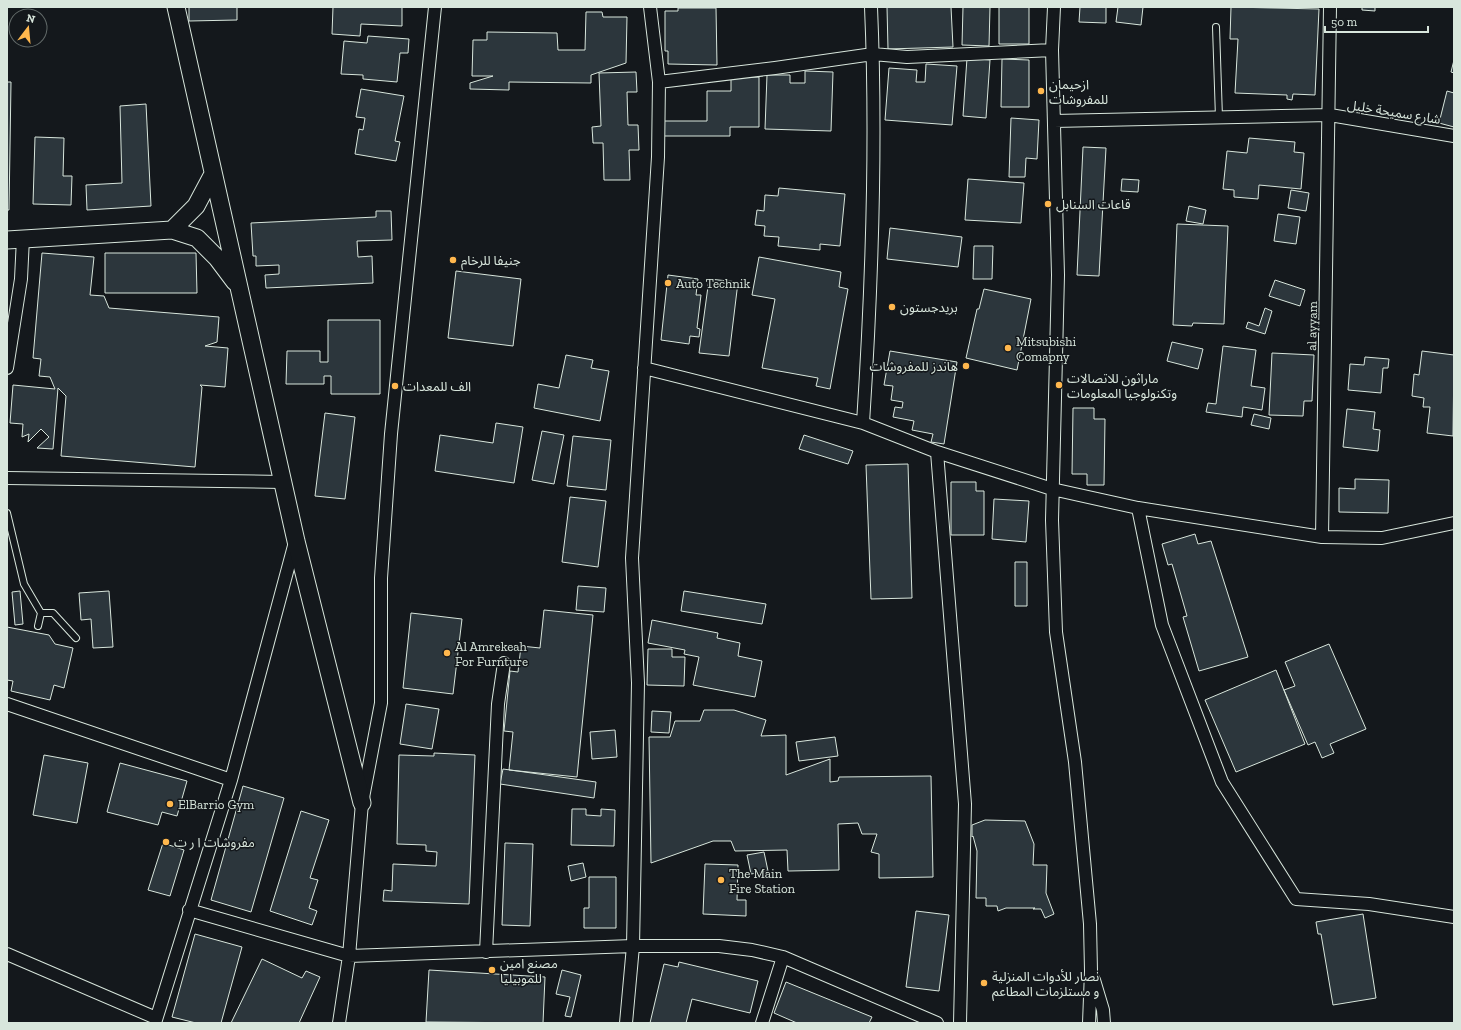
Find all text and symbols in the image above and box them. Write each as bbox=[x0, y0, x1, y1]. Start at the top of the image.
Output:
north arrow bbox=[8, 8, 48, 48]
scale bar bbox=[1325, 8, 1428, 34]
text: N bbox=[25, 11, 37, 26]
text: 50 m bbox=[1331, 15, 1358, 29]
place label: ازحيمان للمفروشات bbox=[1049, 77, 1108, 107]
marker: ازحيمان للمفروشات bbox=[1036, 86, 1046, 96]
street label: شارع سميحة خليل bbox=[1346, 97, 1442, 130]
place label: قاعات السنابل bbox=[1056, 197, 1131, 213]
marker: قاعات السنابل bbox=[1043, 199, 1053, 209]
place label: جنيفا للرخام bbox=[461, 253, 521, 270]
marker: جنيفا للرخام bbox=[448, 255, 458, 265]
place label: Auto Technik bbox=[676, 276, 750, 291]
marker: Auto Technik bbox=[663, 278, 673, 288]
place label: بريدجستون bbox=[900, 300, 958, 316]
street label: al ayyam bbox=[1304, 300, 1320, 351]
marker: بريدجستون bbox=[887, 302, 897, 312]
place label: Mitsubishi Comapny bbox=[1016, 334, 1076, 364]
marker: Mitsubishi Comapny bbox=[1003, 343, 1013, 353]
place label: هاندز للمفروشات bbox=[870, 359, 958, 374]
marker: هاندز للمفروشات bbox=[961, 361, 971, 371]
place label: ماراثون للاتصالات وتكنولوجيا المعلومات bbox=[1067, 371, 1177, 401]
place label: الف للمعدات bbox=[403, 379, 471, 394]
marker: ماراثون للاتصالات وتكنولوجيا المعلومات bbox=[1054, 380, 1064, 390]
marker: الف للمعدات bbox=[390, 381, 400, 391]
place label: Al Amrekeah For Furnture bbox=[455, 639, 528, 669]
marker: Al Amrekeah For Furnture bbox=[442, 648, 452, 658]
place label: ElBarrio Gym bbox=[178, 797, 255, 812]
marker: ElBarrio Gym bbox=[165, 799, 175, 809]
place label: مفروشات ا ر ت bbox=[174, 835, 255, 850]
marker: مفروشات ا ر ت bbox=[161, 837, 171, 847]
place label: The Main Fire Station bbox=[729, 866, 796, 896]
marker: The Main Fire Station bbox=[716, 875, 726, 885]
place label: مصنع امين للموبيليا bbox=[500, 956, 558, 986]
marker: مصنع امين للموبيليا bbox=[487, 965, 497, 975]
place label: نصار للأدوات المنزلية و مستلزمات المطاعم bbox=[992, 969, 1100, 1002]
marker: نصار للأدوات المنزلية و مستلزمات المطاعم bbox=[979, 978, 989, 988]

